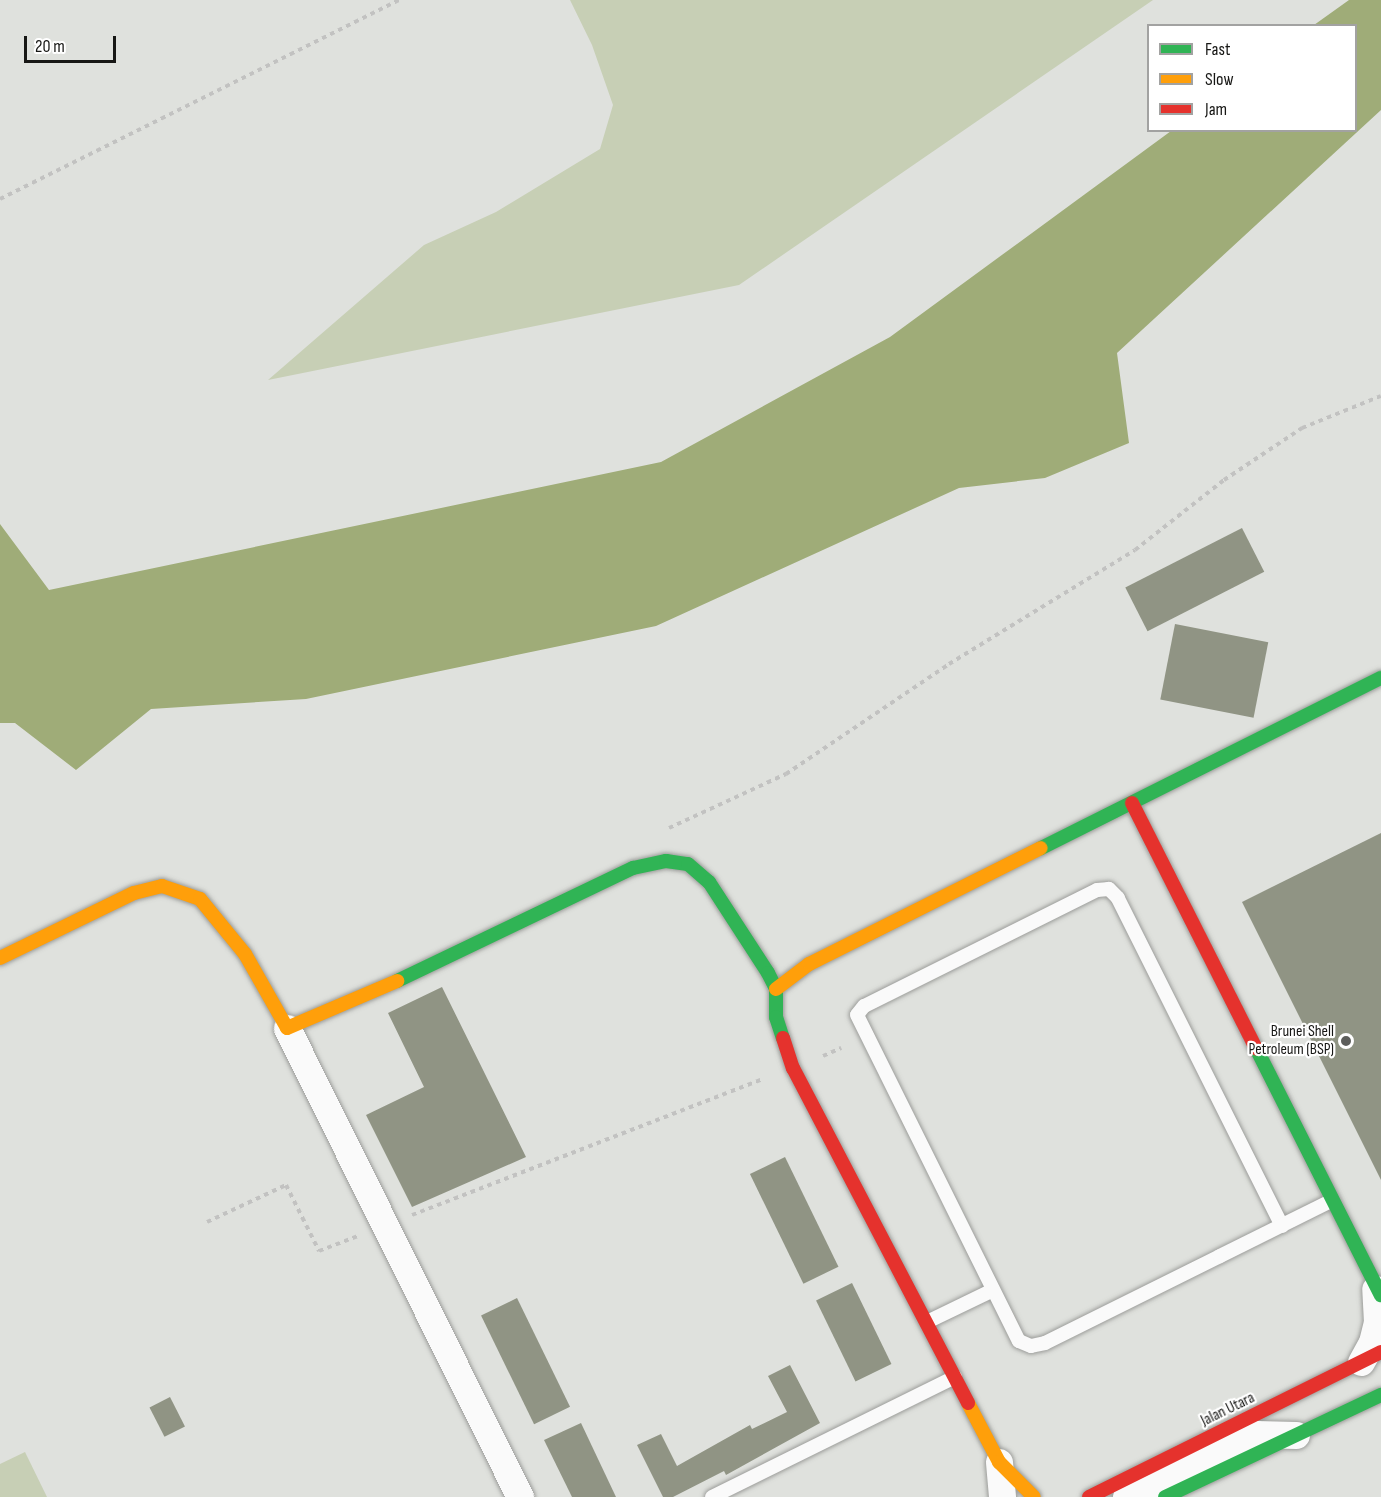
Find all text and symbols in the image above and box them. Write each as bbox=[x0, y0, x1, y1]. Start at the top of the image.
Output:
scale bar bbox=[27, 24, 118, 62]
legend bbox=[1147, 24, 1357, 132]
text: 20 m bbox=[35, 36, 65, 57]
text: Fast bbox=[1205, 39, 1230, 60]
text: Slow bbox=[1205, 69, 1234, 90]
text: Jam bbox=[1205, 99, 1227, 120]
place label: Brunei Shell Petroleum (BSP) bbox=[1248, 1022, 1334, 1060]
marker: Brunei Shell Petroleum (BSP) bbox=[1339, 1034, 1353, 1048]
street label: Jalan Utara bbox=[1198, 1389, 1258, 1431]

